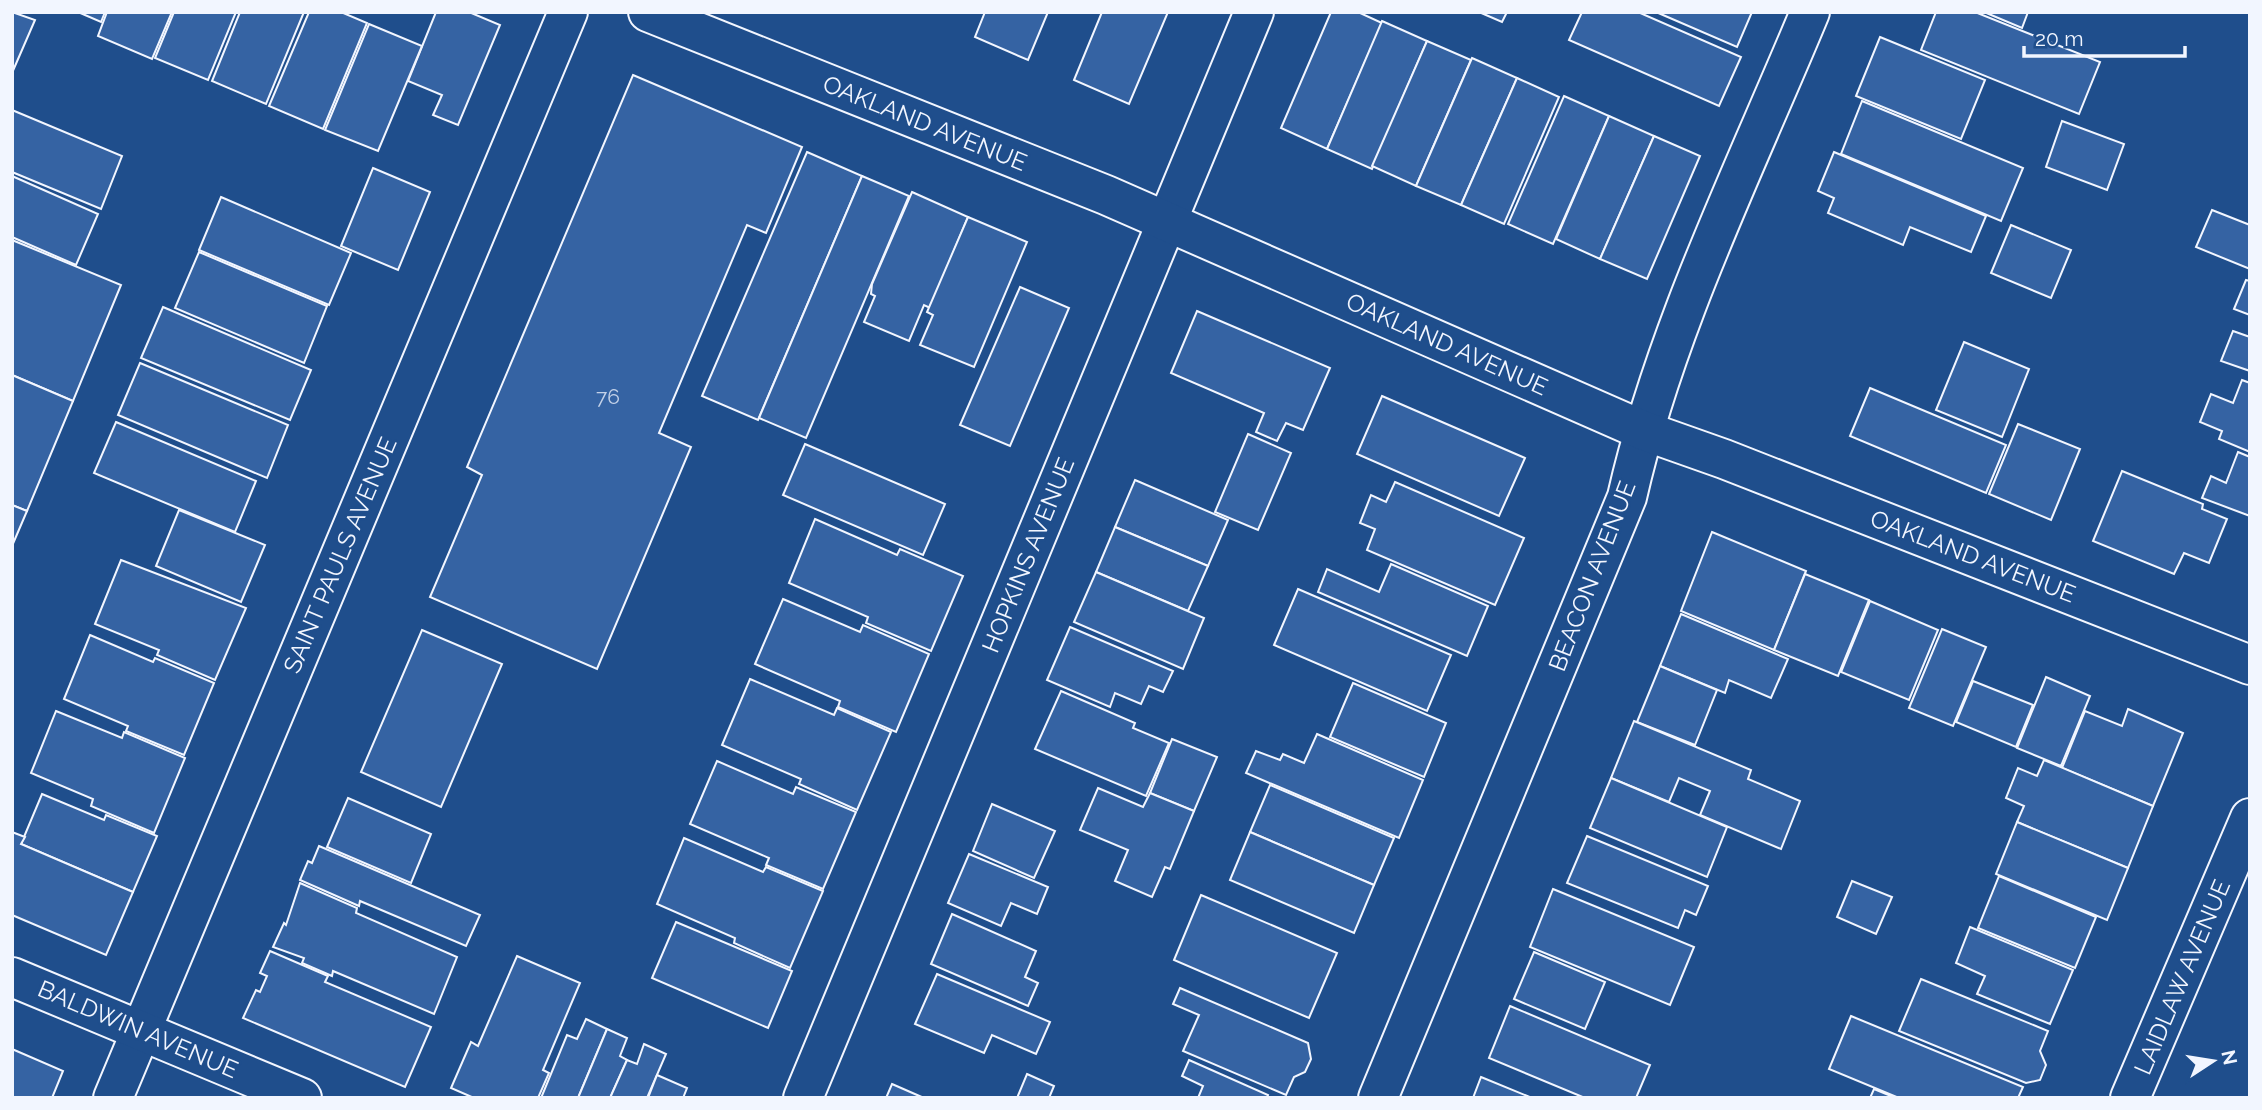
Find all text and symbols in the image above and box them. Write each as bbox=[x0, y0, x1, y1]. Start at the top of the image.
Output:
scale bar bbox=[2024, 14, 2185, 58]
text: 20 m bbox=[2035, 26, 2083, 51]
street label: OAKLAND AVENUE bbox=[819, 69, 1031, 177]
street label: OAKLAND AVENUE bbox=[1342, 287, 1552, 401]
house number: 76 bbox=[596, 384, 620, 409]
street label: SAINT PAULS AVENUE bbox=[277, 433, 403, 677]
street label: HOPKINS AVENUE bbox=[976, 453, 1080, 657]
street label: BEACON AVENUE bbox=[1542, 477, 1642, 675]
street label: OAKLAND AVENUE bbox=[1866, 504, 2080, 608]
street label: LAIDLAW AVENUE bbox=[2128, 875, 2236, 1079]
street label: BALDWIN AVENUE bbox=[34, 974, 242, 1084]
north arrow bbox=[2178, 1026, 2248, 1096]

